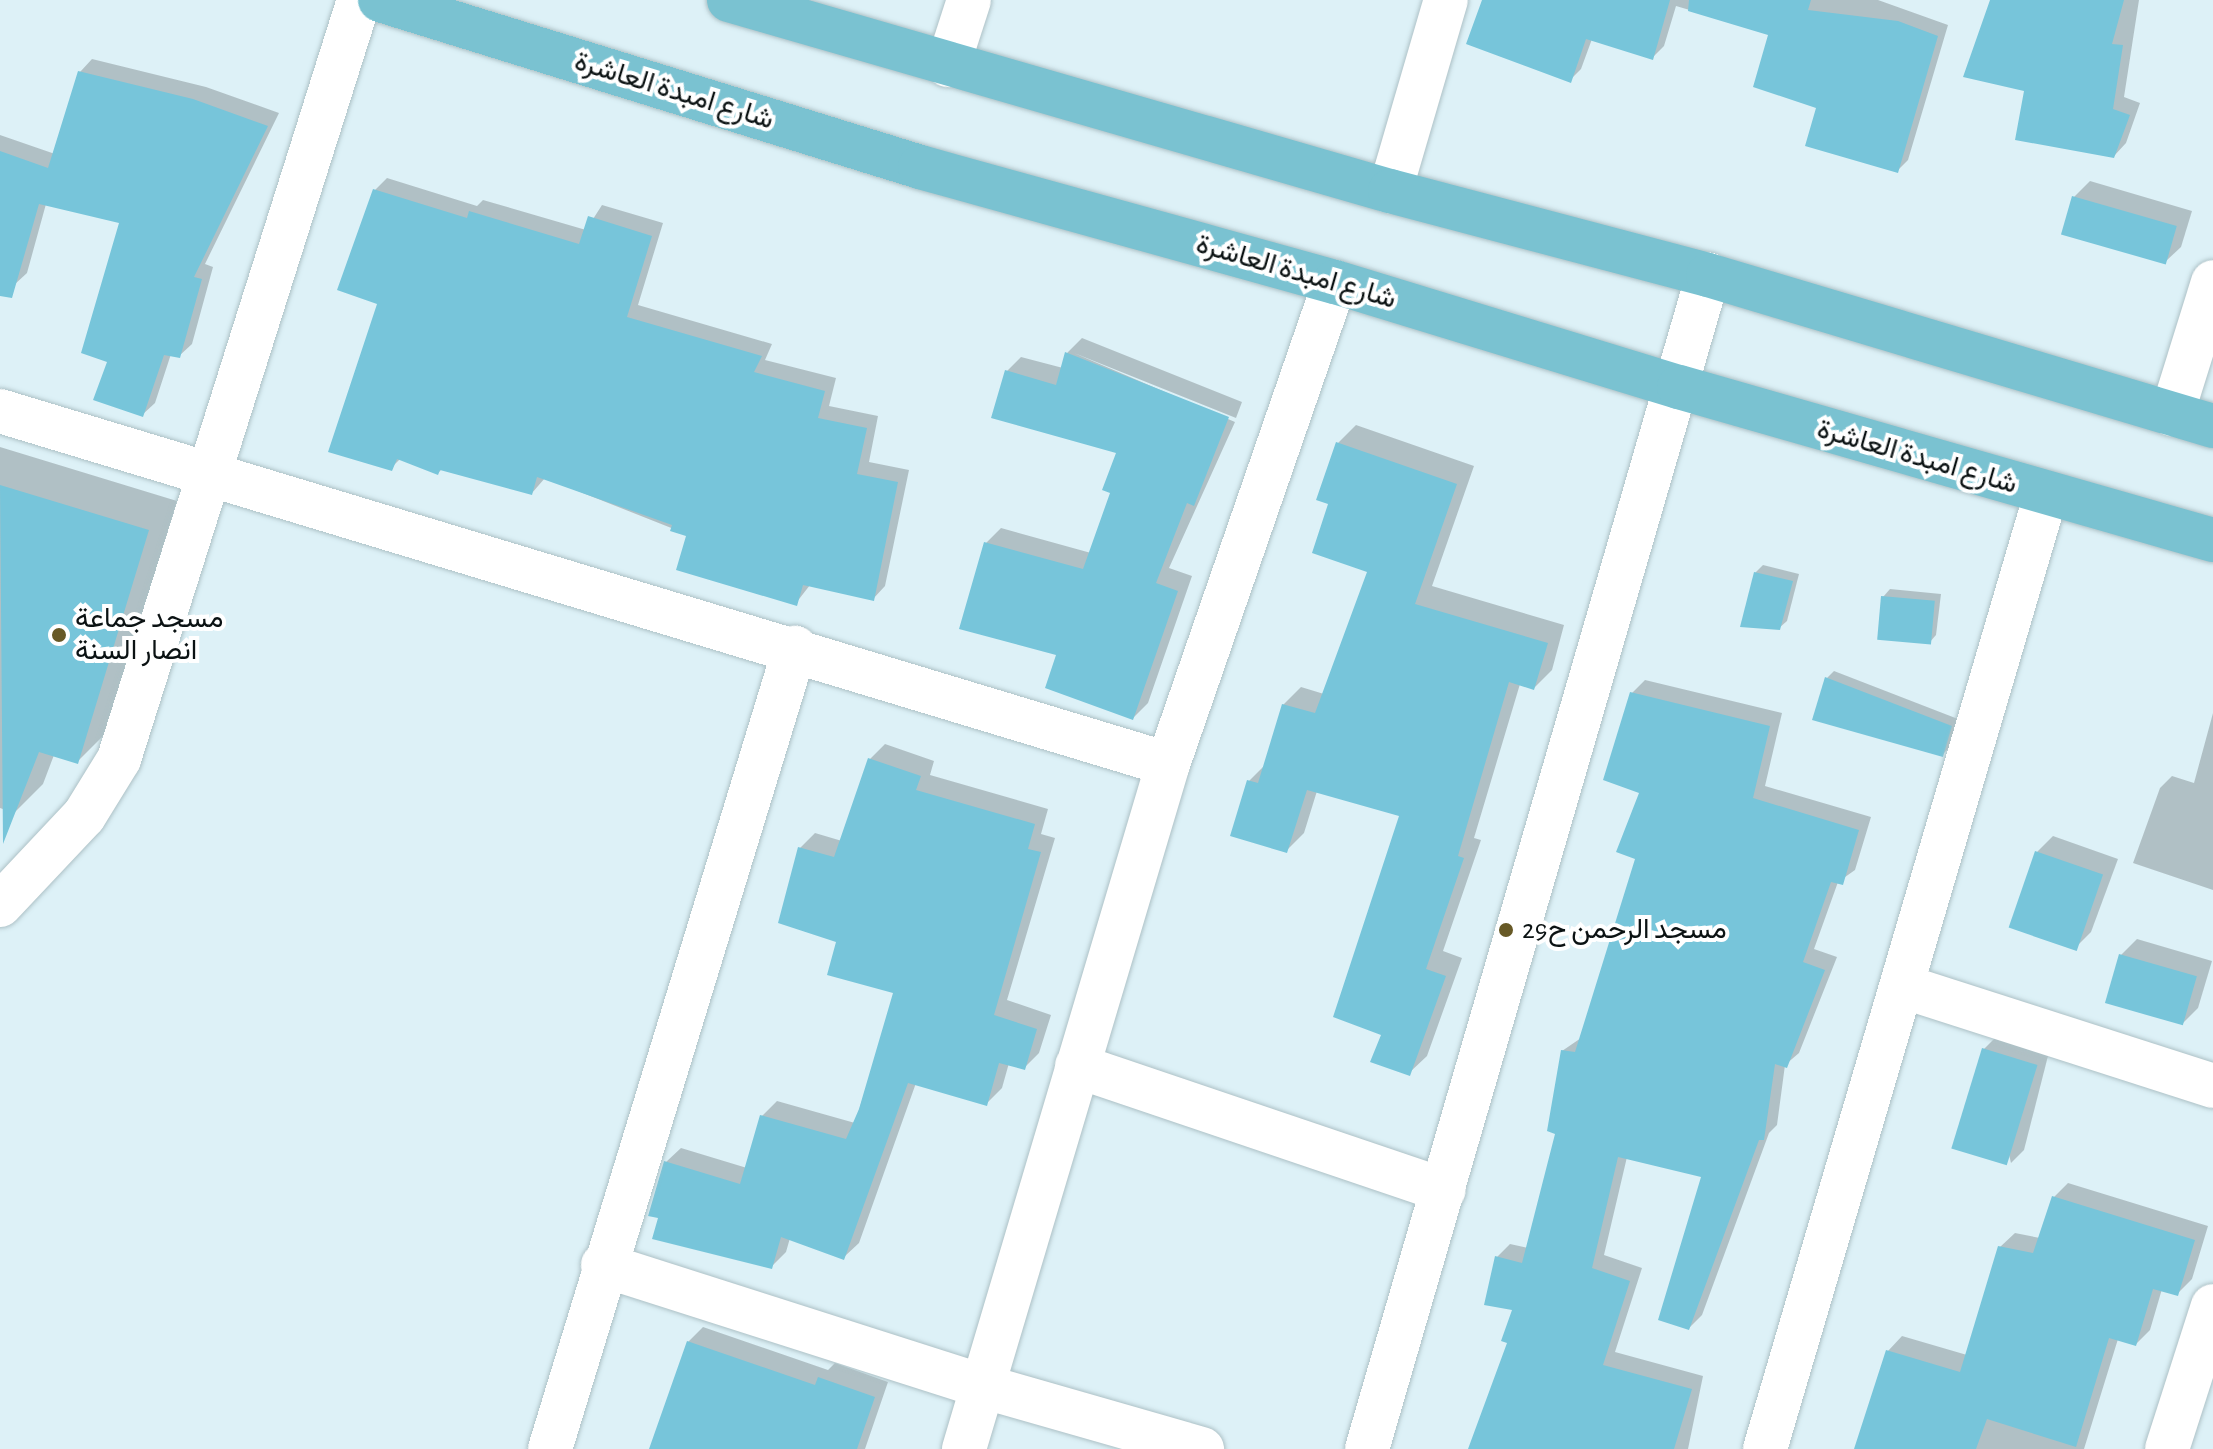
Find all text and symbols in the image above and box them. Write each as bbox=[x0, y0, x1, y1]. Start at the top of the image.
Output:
street label: شارع امبدة العاشرة bbox=[570, 45, 778, 137]
street label: شارع امبدة العاشرة bbox=[1192, 227, 1400, 317]
street label: شارع امبدة العاشرة bbox=[1813, 412, 2021, 502]
place label: مسجد جماعة انصار السنة bbox=[75, 602, 223, 668]
marker: مسجد جماعة انصار السنة bbox=[50, 626, 68, 644]
place label: مسجد الرحمن ح29 bbox=[1522, 913, 1727, 947]
marker: مسجد الرحمن ح29 bbox=[1497, 921, 1515, 939]

